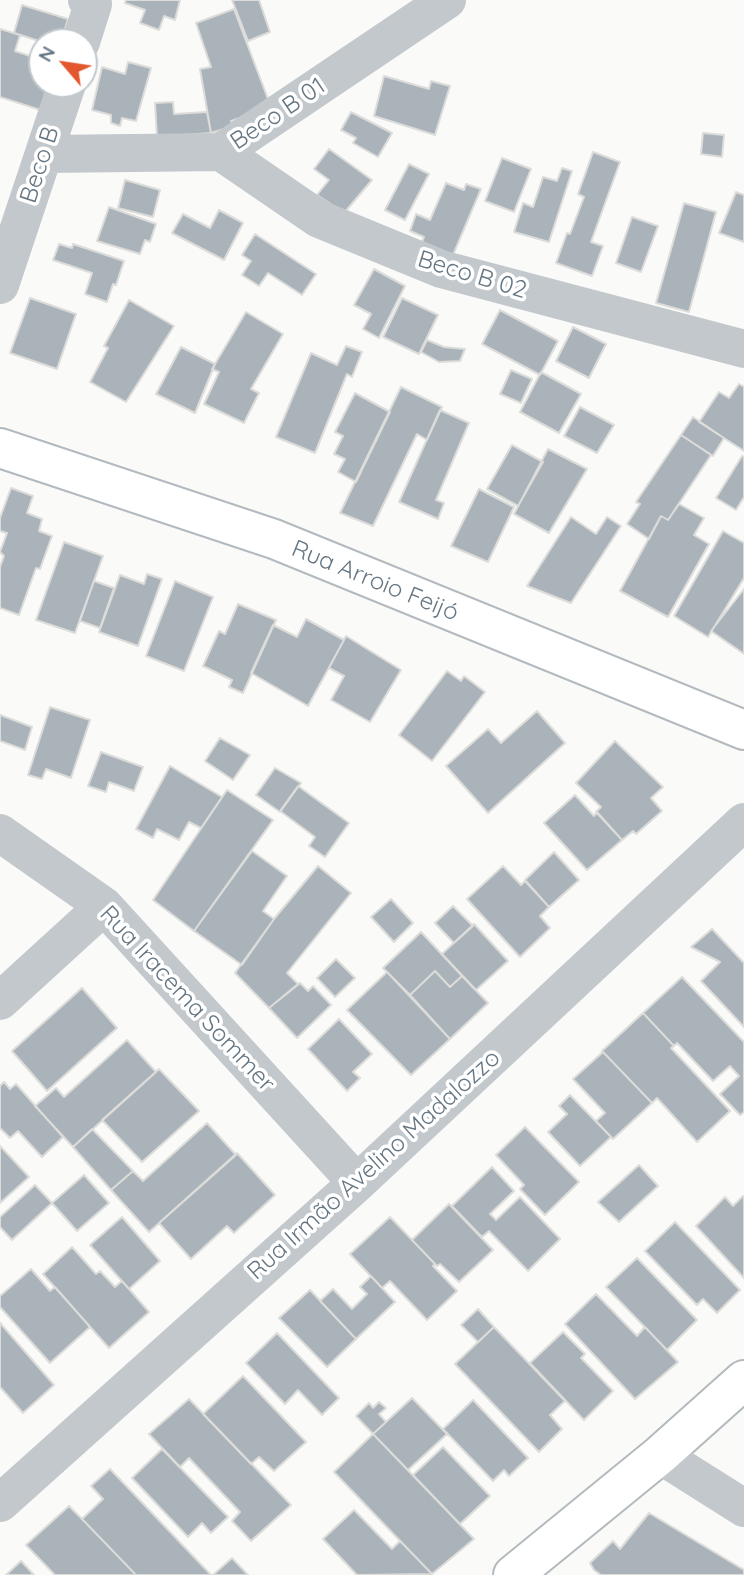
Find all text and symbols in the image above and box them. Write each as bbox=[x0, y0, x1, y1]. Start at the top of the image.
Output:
north arrow bbox=[28, 28, 98, 98]
text: N bbox=[33, 42, 60, 66]
street label: Beco B 01 bbox=[225, 72, 331, 156]
street label: Beco B bbox=[14, 123, 66, 207]
street label: Beco B 02 bbox=[414, 245, 530, 305]
street label: Rua Arroio Feijó bbox=[287, 534, 463, 628]
street label: Rua Iracema Sommer bbox=[93, 900, 281, 1098]
street label: Rua Irmão Avelino Madalozzo bbox=[242, 1044, 506, 1286]

